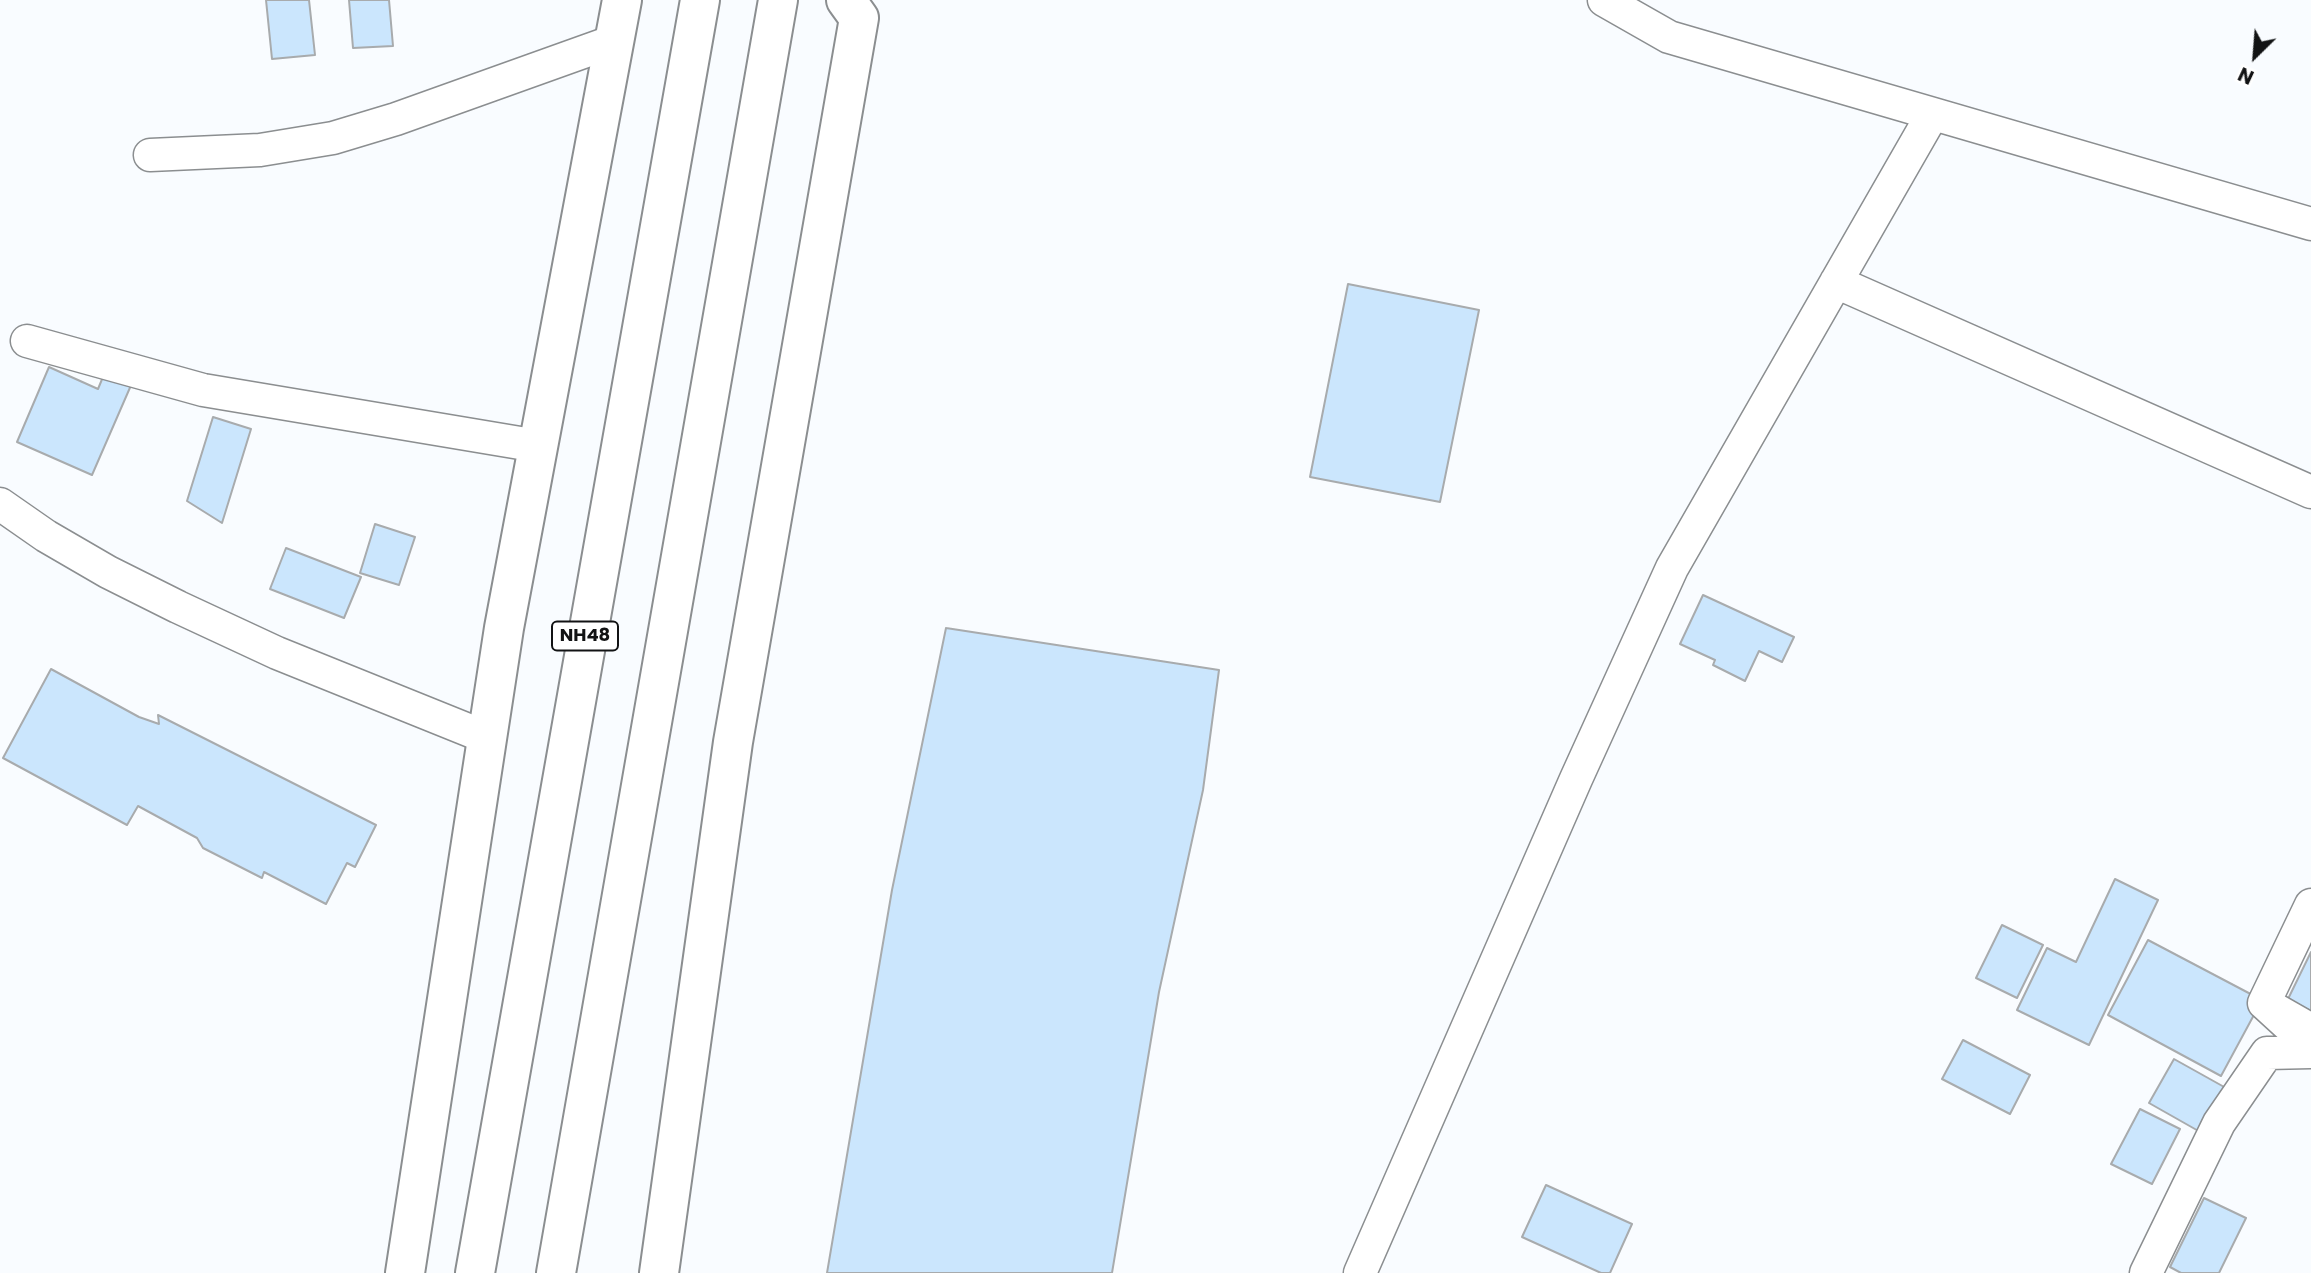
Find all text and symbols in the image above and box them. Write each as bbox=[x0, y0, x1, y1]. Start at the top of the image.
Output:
north arrow bbox=[2220, 21, 2290, 91]
text: N bbox=[2234, 60, 2258, 91]
road number: NH48 bbox=[552, 622, 618, 650]

